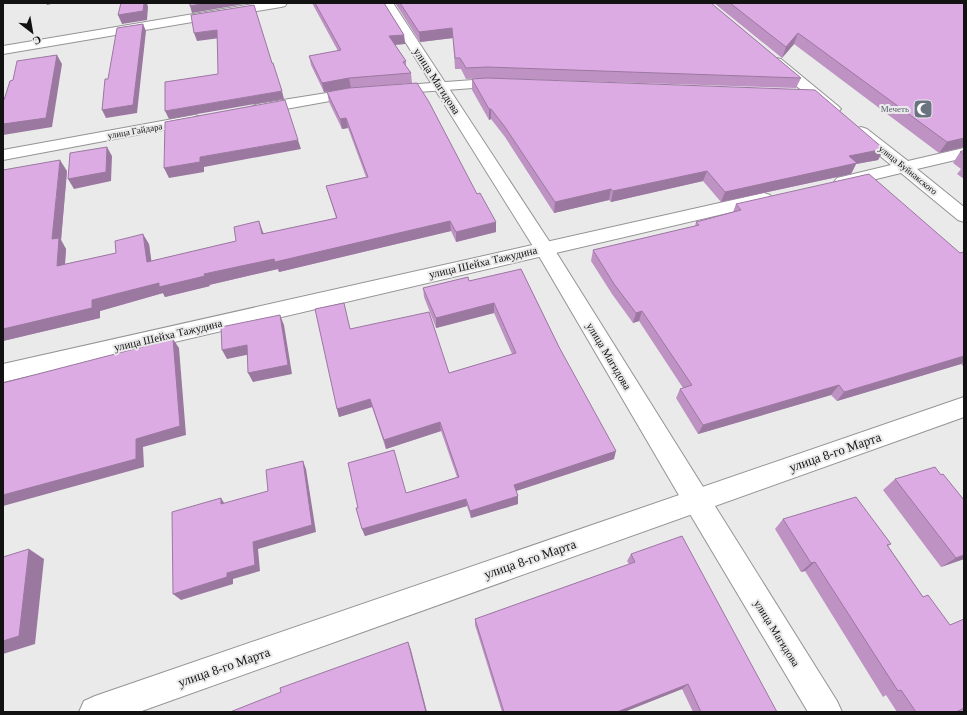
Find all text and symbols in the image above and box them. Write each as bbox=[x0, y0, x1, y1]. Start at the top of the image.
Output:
north arrow bbox=[12, 12, 52, 52]
text: С bbox=[31, 33, 44, 48]
street label: улица Магидова bbox=[411, 46, 463, 116]
mosque icon: Мечеть bbox=[912, 98, 934, 120]
place label: Мечеть bbox=[881, 104, 909, 114]
street label: улица Гайдара bbox=[107, 121, 163, 141]
street label: улица Буйнакского bbox=[877, 143, 940, 197]
street label: улица Шейха Тажудина bbox=[428, 244, 538, 280]
street label: улица Шейха Тажудина bbox=[113, 317, 223, 353]
street label: улица Магидова bbox=[584, 320, 634, 392]
street label: улица 8-го Марта bbox=[787, 429, 883, 475]
street label: улица 8-го Марта bbox=[482, 536, 578, 582]
street label: улица Магидова bbox=[752, 598, 802, 668]
street label: улица 8-го Марта bbox=[176, 644, 272, 690]

